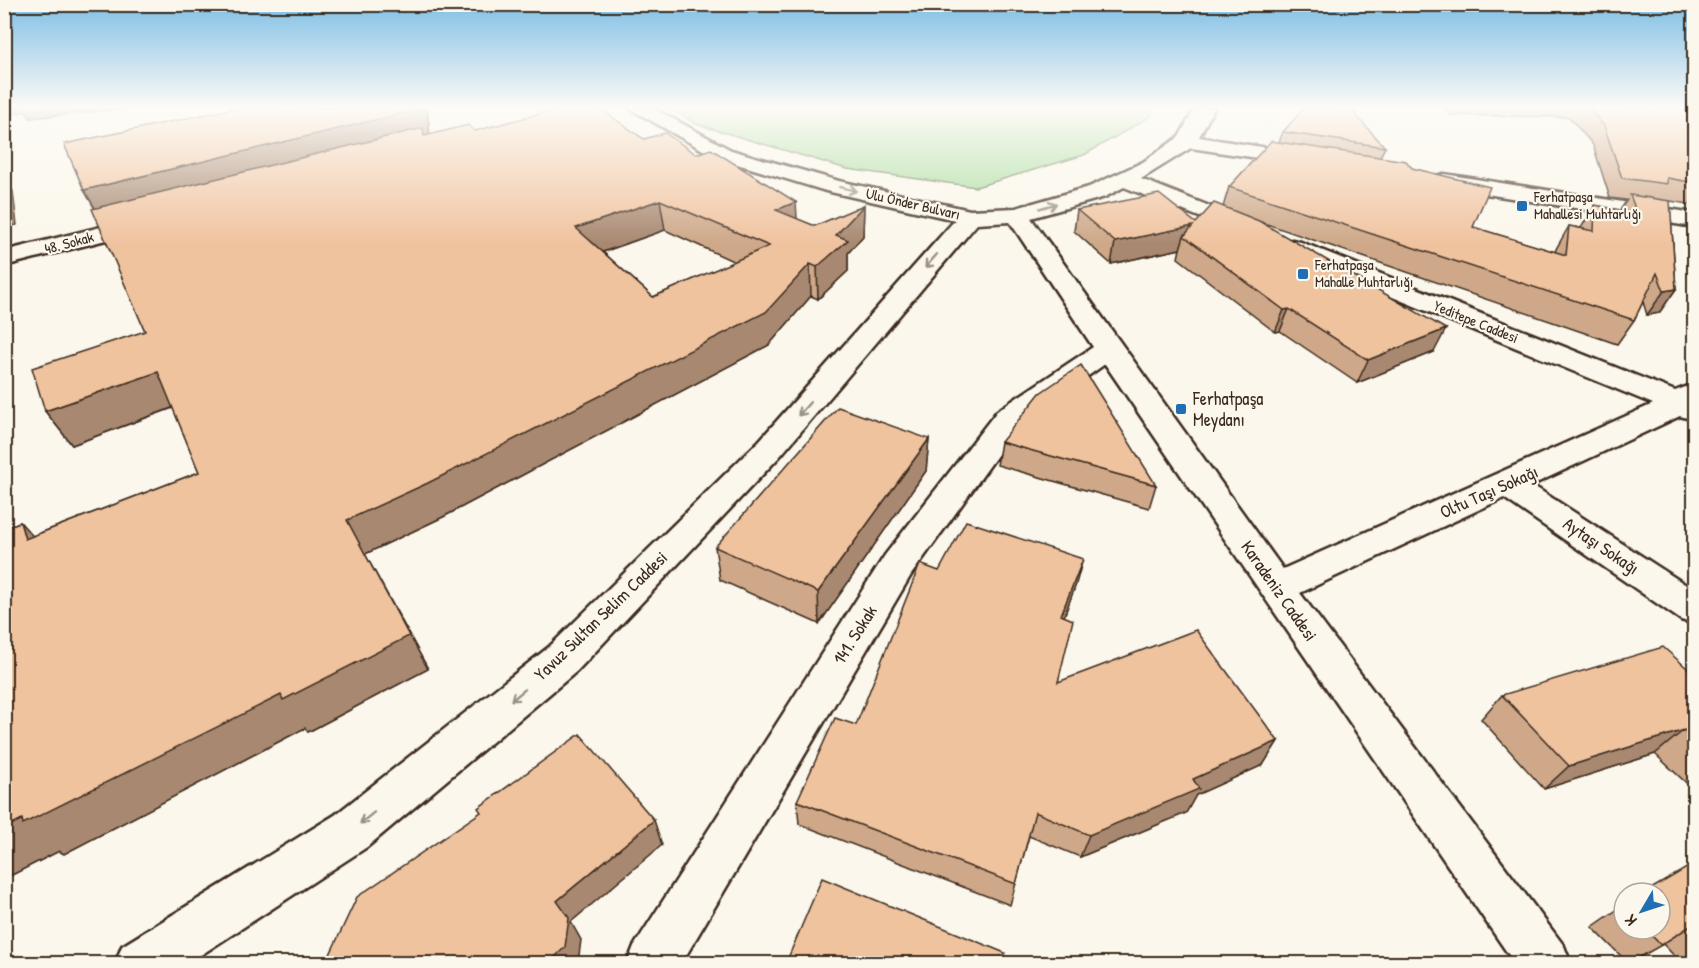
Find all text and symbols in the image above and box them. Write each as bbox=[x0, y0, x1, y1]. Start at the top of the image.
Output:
street label: Ulu Önder Bulvarı bbox=[864, 182, 962, 225]
one-way arrow bbox=[839, 184, 858, 196]
place label: Ferhatpaşa Mahallesi Muhtarlığı bbox=[1533, 186, 1641, 224]
marker: Ferhatpaşa Mahallesi Muhtarlığı bbox=[1515, 199, 1529, 213]
one-way arrow bbox=[1038, 200, 1057, 211]
street label: 48. Sokak bbox=[42, 226, 96, 259]
one-way arrow bbox=[924, 253, 938, 268]
place label: Ferhatpaşa Mahalle Muhtarlığı bbox=[1314, 254, 1413, 292]
marker: Ferhatpaşa Mahalle Muhtarlığı bbox=[1296, 267, 1310, 281]
street label: Yeditepe Caddesi bbox=[1431, 295, 1522, 348]
place label: Ferhatpaşa Meydanı bbox=[1192, 386, 1263, 432]
one-way arrow bbox=[797, 401, 811, 416]
marker: Ferhatpaşa Meydanı bbox=[1174, 402, 1188, 416]
street label: Oltu Taşı Sokağı bbox=[1436, 459, 1542, 524]
street label: Aytaşı Sokağı bbox=[1558, 511, 1644, 580]
street label: Karadeniz Caddesi bbox=[1235, 535, 1323, 646]
street label: Yavuz Sultan Selim Caddesi bbox=[528, 545, 673, 686]
street label: 141. Sokak bbox=[827, 600, 883, 669]
one-way arrow bbox=[510, 689, 526, 702]
one-way arrow bbox=[359, 812, 375, 825]
north arrow bbox=[1612, 881, 1672, 941]
text: K bbox=[1619, 910, 1642, 931]

